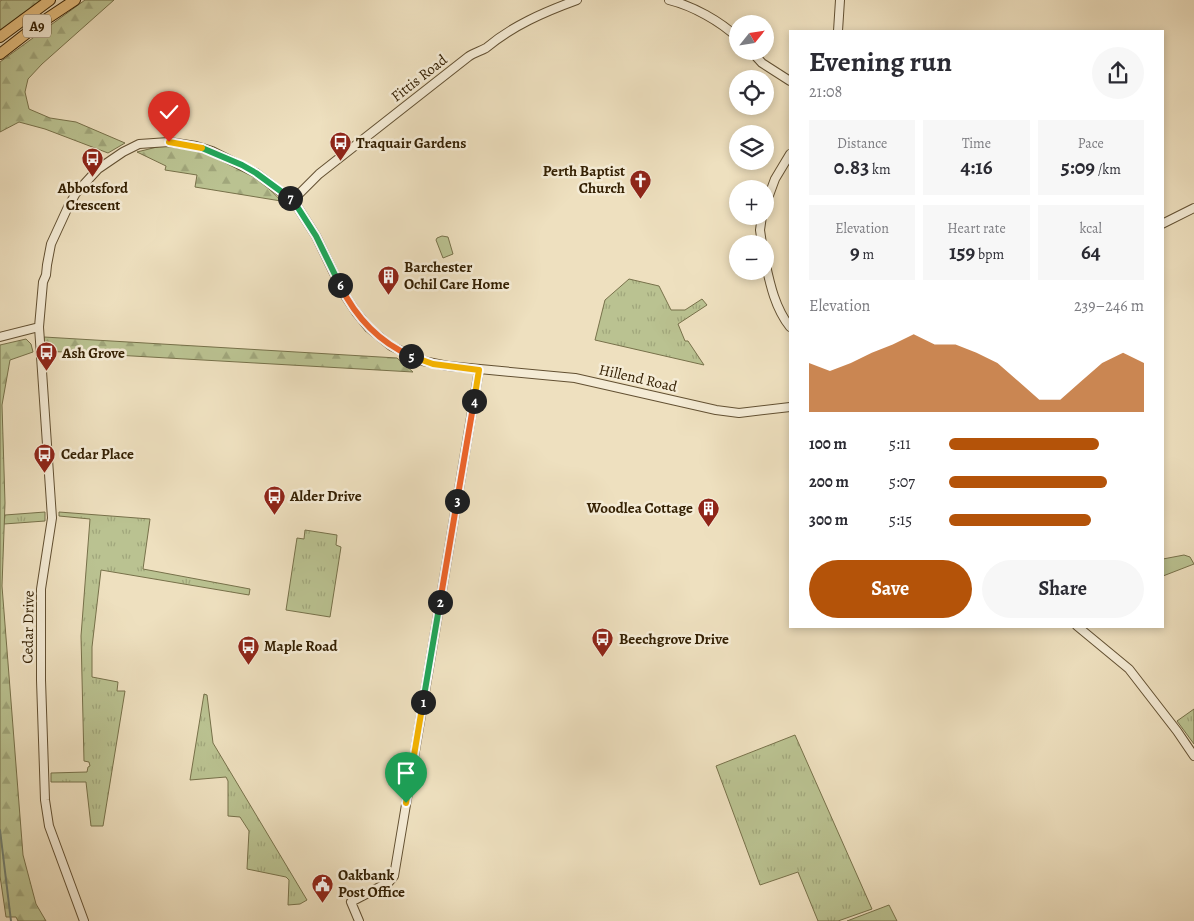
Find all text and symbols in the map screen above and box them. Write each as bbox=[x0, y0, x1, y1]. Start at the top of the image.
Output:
road number: A9 bbox=[23, 15, 51, 38]
north arrow bbox=[729, 15, 774, 60]
map controls bbox=[729, 15, 774, 280]
text: Evening run bbox=[809, 43, 952, 81]
button: share bbox=[1092, 47, 1144, 99]
street label: Fittis Road bbox=[387, 49, 452, 106]
button: locate bbox=[729, 70, 774, 115]
text: 21:08 bbox=[809, 81, 842, 103]
pin bbox=[148, 91, 190, 142]
icon: check bbox=[155, 98, 183, 126]
button: layers bbox=[729, 125, 774, 170]
bus stop icon: Traquair Gardens bbox=[328, 131, 352, 162]
place label: Traquair Gardens bbox=[356, 133, 466, 153]
text: Distance bbox=[837, 134, 887, 153]
text: Time bbox=[962, 134, 991, 153]
text: Pace bbox=[1078, 134, 1104, 153]
bus stop icon: Abbotsford Crescent bbox=[81, 147, 105, 178]
text: 0.83 bbox=[834, 153, 869, 181]
text: 4:16 bbox=[960, 153, 993, 181]
text: 5:09 bbox=[1061, 153, 1095, 181]
text: km bbox=[869, 160, 891, 179]
text: /km bbox=[1095, 160, 1121, 179]
place label: Perth Baptist Church bbox=[543, 161, 625, 198]
church icon: Perth Baptist Church bbox=[629, 168, 653, 199]
place label: Abbotsford Crescent bbox=[57, 178, 129, 215]
button: + bbox=[729, 180, 774, 225]
pin: 7 bbox=[278, 186, 302, 210]
text: 7 bbox=[288, 189, 293, 208]
text: Elevation bbox=[835, 219, 889, 238]
text: Heart rate bbox=[947, 219, 1006, 238]
text: kcal bbox=[1080, 219, 1102, 238]
button: − bbox=[729, 235, 774, 280]
text: 9 bbox=[850, 238, 860, 266]
text: 159 bbox=[949, 238, 975, 266]
text: 64 bbox=[1081, 238, 1101, 266]
text: m bbox=[860, 245, 874, 264]
text: bpm bbox=[975, 245, 1004, 264]
place label: Barchester Ochil Care Home bbox=[404, 257, 510, 294]
building icon: Barchester Ochil Care Home bbox=[376, 264, 400, 295]
pin: 6 bbox=[328, 272, 352, 298]
text: 6 bbox=[337, 276, 344, 295]
text: Elevation bbox=[809, 295, 870, 317]
text: 239–246 m bbox=[1074, 295, 1144, 317]
bus stop icon: Ash Grove bbox=[34, 341, 58, 372]
place label: Ash Grove bbox=[61, 343, 125, 363]
pin: 5 bbox=[398, 344, 424, 368]
text: 5 bbox=[409, 347, 414, 366]
street label: Hillend Road bbox=[597, 359, 680, 397]
pin: 4 bbox=[462, 388, 486, 414]
text: 4 bbox=[471, 392, 478, 411]
text: 100 m bbox=[809, 433, 847, 455]
text: 5:11 bbox=[889, 433, 911, 455]
bus stop icon: Cedar Place bbox=[33, 442, 57, 473]
place label: Cedar Place bbox=[61, 444, 134, 464]
text: 200 m bbox=[809, 471, 849, 493]
text: 5:07 bbox=[889, 471, 915, 493]
bus stop icon: Alder Drive bbox=[262, 484, 286, 515]
place label: Alder Drive bbox=[289, 486, 362, 506]
pin: 3 bbox=[444, 488, 470, 514]
text: 3 bbox=[454, 492, 461, 511]
building icon: Woodlea Cottage bbox=[697, 496, 721, 527]
place label: Woodlea Cottage bbox=[586, 498, 693, 518]
text: 300 m bbox=[809, 509, 848, 531]
text: 5:15 bbox=[889, 509, 912, 531]
button: Save bbox=[809, 560, 972, 618]
button: Share bbox=[982, 560, 1144, 618]
street label: Cedar Drive bbox=[17, 590, 39, 664]
pin: 2 bbox=[428, 590, 452, 614]
text: 2 bbox=[437, 593, 444, 612]
bus stop icon: Beechgrove Drive bbox=[591, 627, 615, 658]
place label: Beechgrove Drive bbox=[619, 629, 729, 649]
bus stop icon: Maple Road bbox=[236, 634, 260, 665]
place label: Maple Road bbox=[264, 636, 338, 656]
pin: 1 bbox=[410, 690, 436, 714]
text: 1 bbox=[421, 693, 426, 712]
pin bbox=[385, 752, 427, 803]
icon: arrive bbox=[392, 759, 420, 787]
place label: Oakbank Post Office bbox=[338, 865, 405, 902]
public building icon: Oakbank Post Office bbox=[310, 872, 334, 903]

